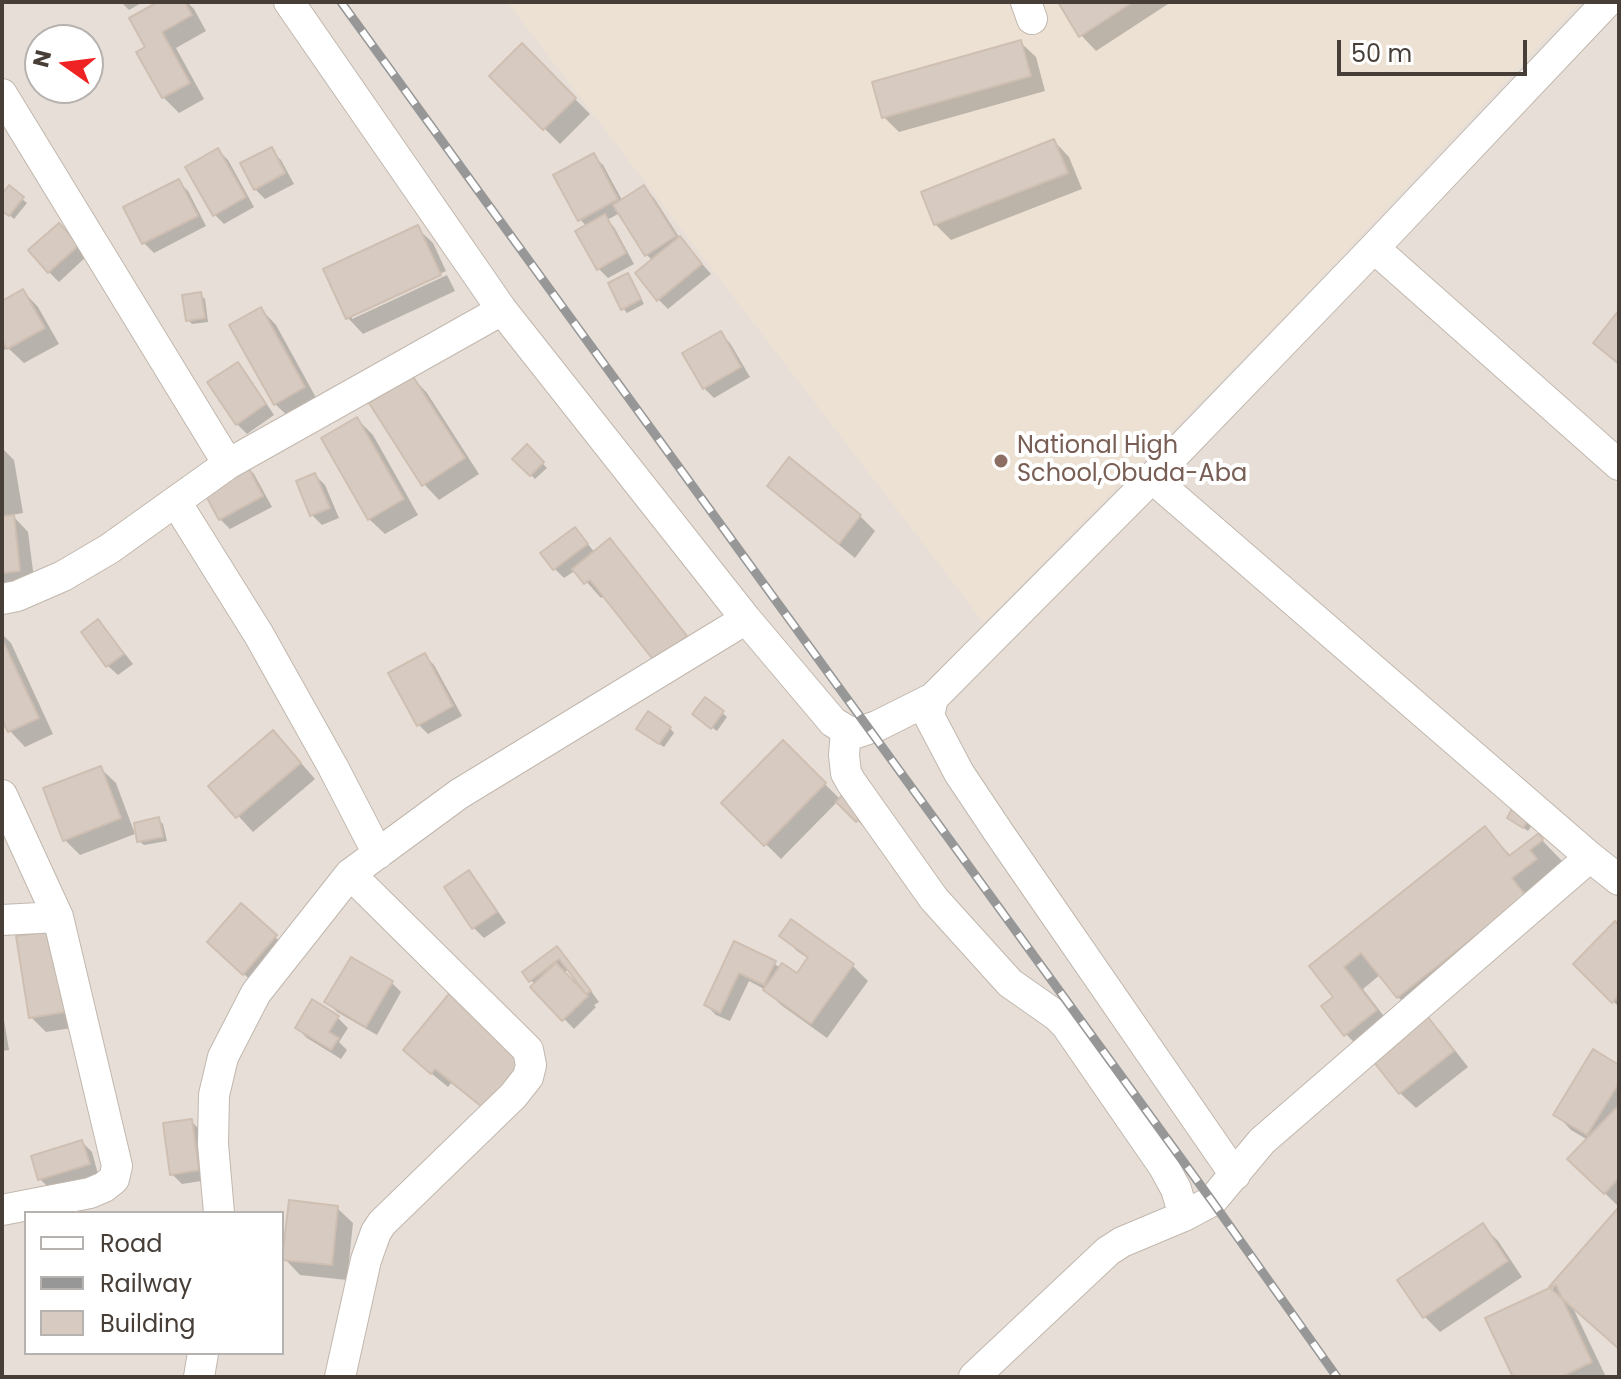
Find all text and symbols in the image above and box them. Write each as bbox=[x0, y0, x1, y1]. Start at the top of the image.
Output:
north arrow bbox=[24, 24, 104, 104]
scale bar bbox=[1341, 24, 1531, 74]
text: 50 m bbox=[1351, 37, 1412, 70]
text: N bbox=[25, 47, 59, 70]
place label: National High School,Obuda-Aba bbox=[1017, 433, 1247, 489]
marker: National High School,Obuda-Aba bbox=[992, 452, 1010, 470]
legend bbox=[24, 1211, 284, 1355]
text: Road bbox=[100, 1227, 162, 1260]
text: Railway bbox=[100, 1267, 192, 1300]
text: Building bbox=[100, 1307, 196, 1340]

